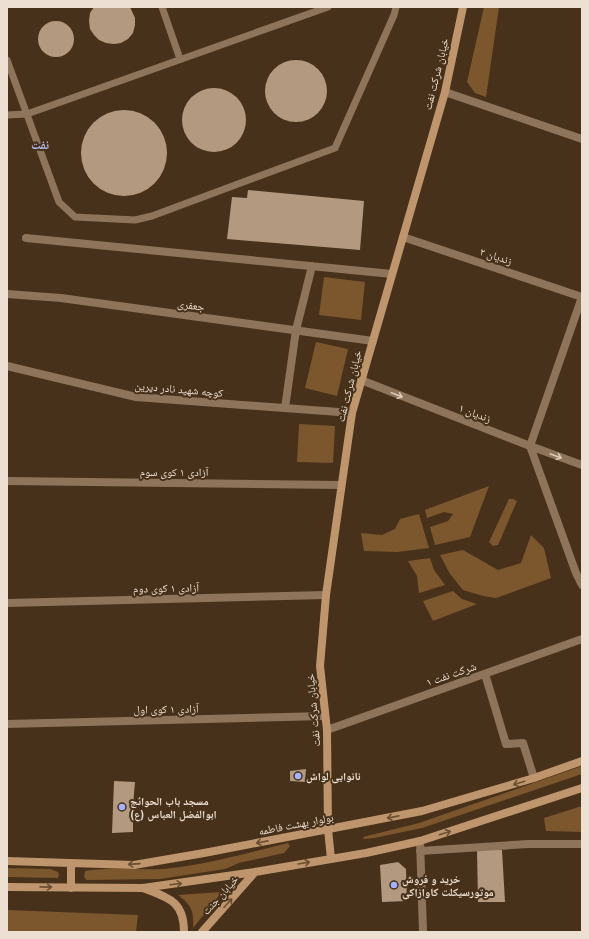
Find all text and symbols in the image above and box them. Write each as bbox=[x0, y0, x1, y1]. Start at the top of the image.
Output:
street label: خیابان شرکت نفت bbox=[420, 37, 452, 111]
district label: نفت bbox=[31, 137, 49, 152]
street label: زندیان ۲ bbox=[478, 244, 514, 268]
street label: جعفری bbox=[177, 296, 205, 314]
street label: خیابان شرکت نفت bbox=[333, 349, 365, 423]
street label: کوچه شهید نادر دیرین bbox=[134, 378, 224, 400]
one-way arrow bbox=[391, 391, 403, 399]
street label: زندیان ۱ bbox=[457, 400, 493, 426]
one-way arrow bbox=[550, 452, 562, 460]
street label: آزادی ۱ کوی سوم bbox=[140, 465, 209, 479]
street label: آزادی ۱ کوی دوم bbox=[133, 580, 199, 596]
street label: شرکت نفت ۱ bbox=[424, 659, 478, 689]
street label: خیابان شرکت نفت bbox=[303, 673, 323, 747]
street label: آزادی ۱ کوی اول bbox=[133, 701, 199, 717]
place label: نانوایی لواش bbox=[306, 769, 361, 784]
marker: نانوایی لواش bbox=[293, 771, 303, 781]
one-way arrow bbox=[512, 780, 525, 787]
place label: مسجد باب الحوائج ابوالفضل العباس (ع) bbox=[130, 794, 217, 822]
marker: مسجد باب الحوائج ابوالفضل العباس (ع) bbox=[117, 802, 127, 812]
street label: بولوار بهشت فاطمه bbox=[257, 810, 335, 838]
one-way arrow bbox=[387, 813, 400, 821]
one-way arrow bbox=[438, 829, 451, 836]
one-way arrow bbox=[256, 838, 269, 846]
one-way arrow bbox=[297, 859, 310, 867]
one-way arrow bbox=[128, 861, 141, 868]
street label: خیابان جنت bbox=[199, 872, 241, 918]
place label: خرید و فروش موتورسیکلت کاوازاکی bbox=[402, 872, 494, 900]
one-way arrow bbox=[169, 880, 182, 888]
marker: خرید و فروش موتورسیکلت کاوازاکی bbox=[389, 880, 399, 890]
one-way arrow bbox=[39, 883, 52, 891]
one-way arrow bbox=[223, 898, 232, 908]

